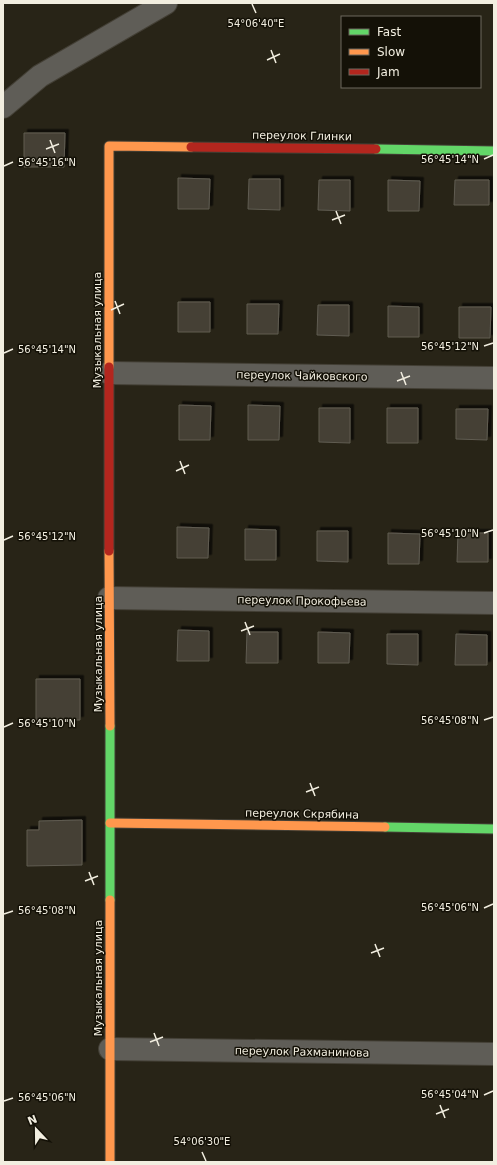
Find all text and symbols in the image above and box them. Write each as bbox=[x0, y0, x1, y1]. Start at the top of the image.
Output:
legend bbox=[341, 16, 481, 88]
text: 54°06'40"E bbox=[228, 18, 284, 29]
text: Fast bbox=[377, 25, 401, 39]
text: Slow bbox=[377, 45, 405, 59]
text: Jam bbox=[376, 65, 400, 79]
street label: переулок Глинки bbox=[252, 129, 352, 143]
text: 56°45'14"N bbox=[421, 154, 479, 165]
text: 56°45'16"N bbox=[18, 157, 76, 168]
street label: Музыкальная улица bbox=[91, 272, 104, 388]
text: 56°45'12"N bbox=[421, 341, 479, 352]
text: 56°45'14"N bbox=[18, 344, 76, 355]
street label: переулок Чайковского bbox=[236, 368, 368, 384]
text: 56°45'10"N bbox=[421, 528, 479, 539]
text: 56°45'12"N bbox=[18, 531, 76, 542]
street label: переулок Прокофьева bbox=[237, 593, 367, 609]
street label: Музыкальная улица bbox=[92, 596, 105, 712]
text: 56°45'08"N bbox=[421, 715, 479, 726]
text: 56°45'10"N bbox=[18, 718, 76, 729]
street label: переулок Скрябина bbox=[245, 807, 359, 821]
text: 56°45'06"N bbox=[421, 902, 479, 913]
text: 56°45'08"N bbox=[18, 905, 76, 916]
street label: Музыкальная улица bbox=[92, 920, 105, 1036]
street label: переулок Рахманинова bbox=[235, 1044, 369, 1060]
text: 56°45'04"N bbox=[421, 1089, 479, 1100]
text: 56°45'06"N bbox=[18, 1092, 76, 1103]
north arrow bbox=[16, 1109, 56, 1149]
text: N bbox=[26, 1112, 39, 1128]
text: 54°06'30"E bbox=[174, 1136, 230, 1147]

